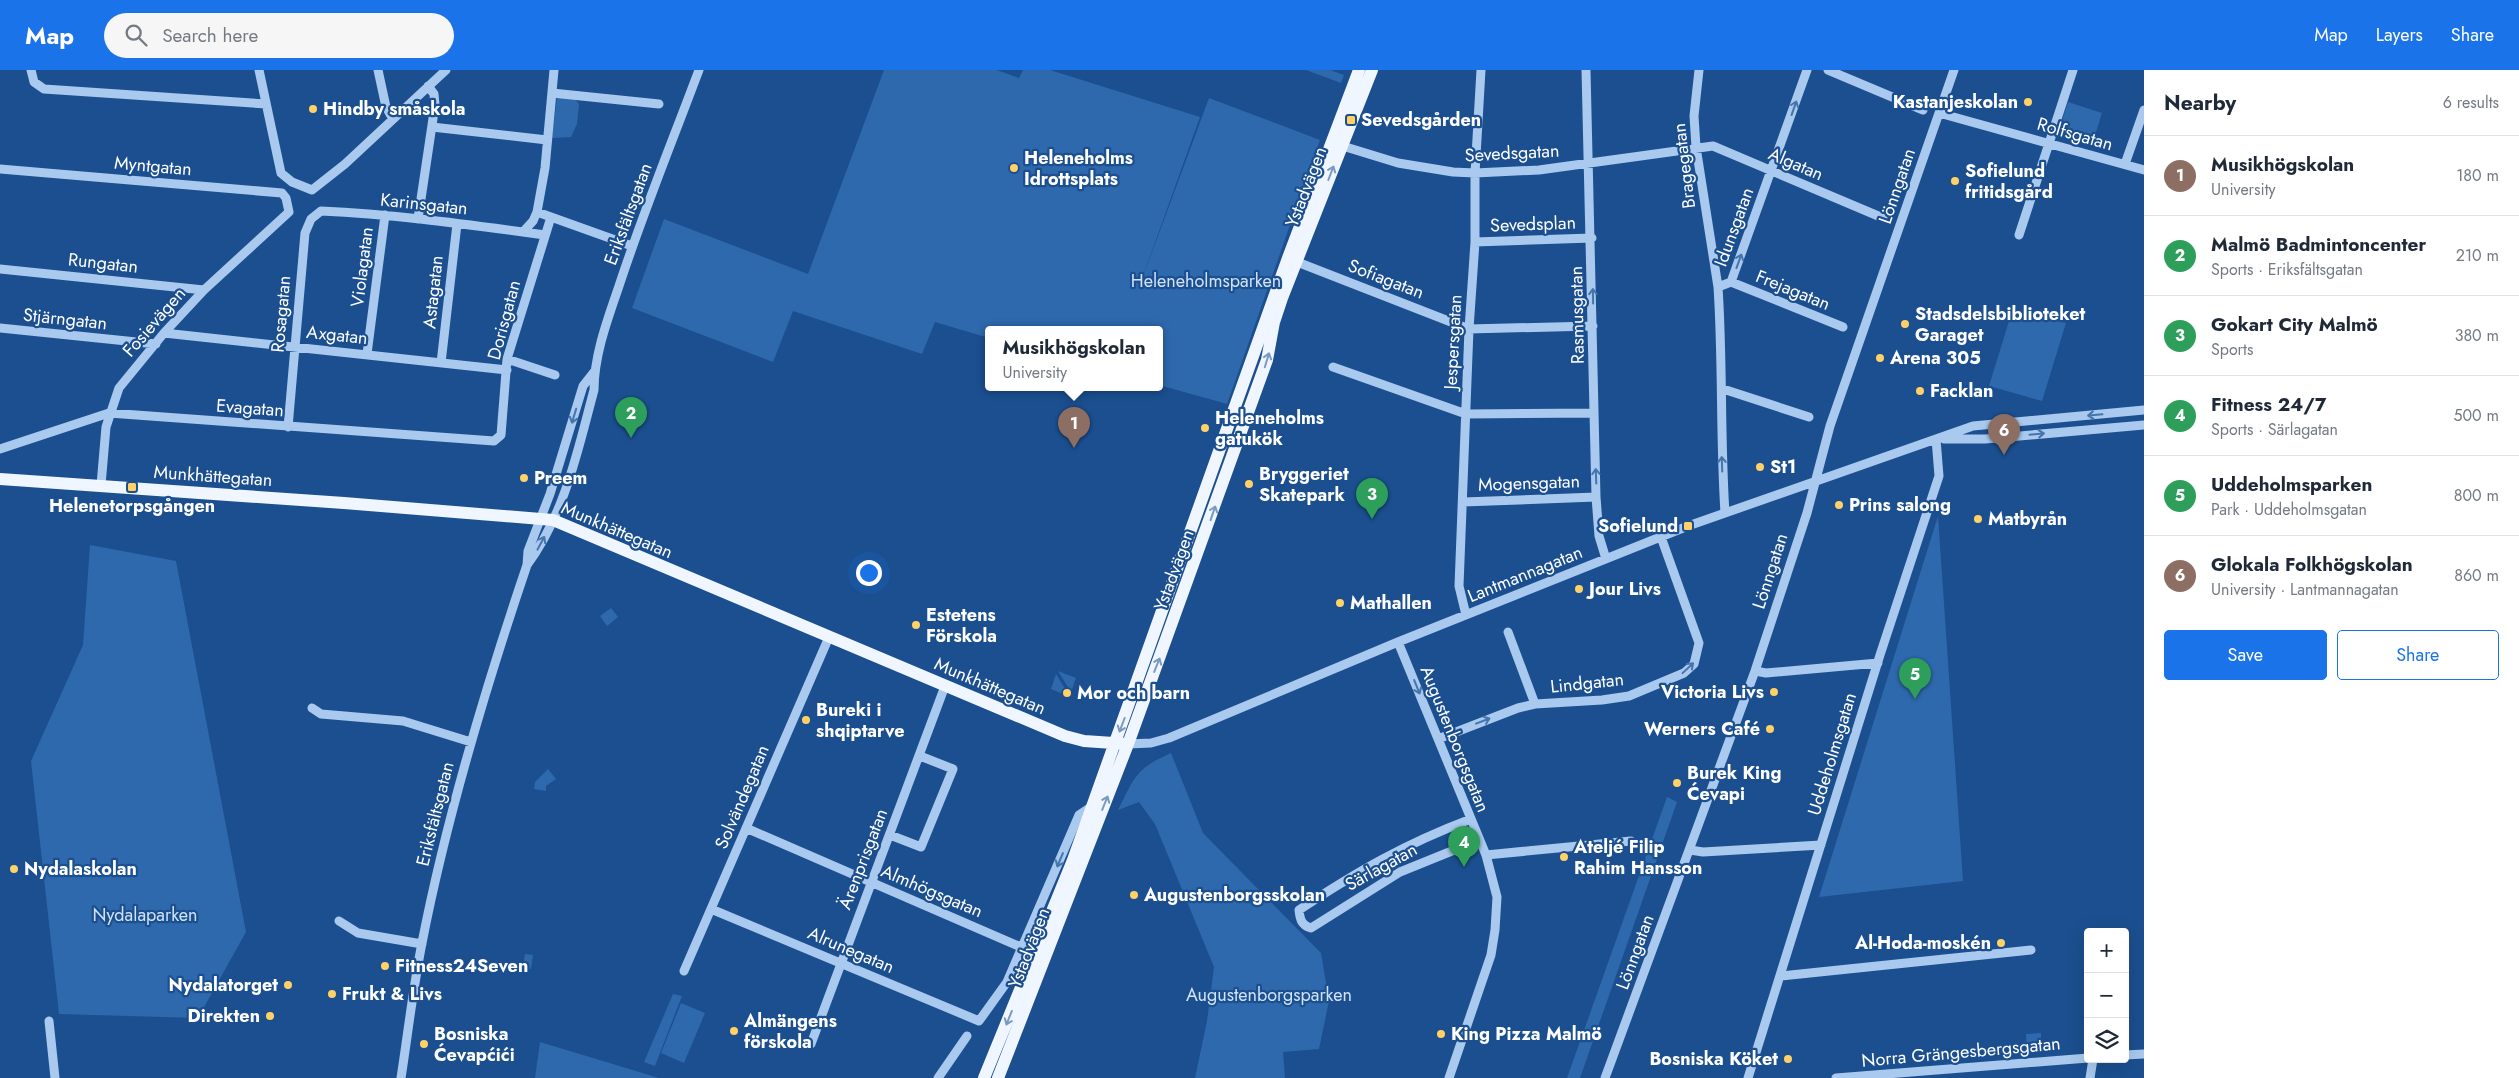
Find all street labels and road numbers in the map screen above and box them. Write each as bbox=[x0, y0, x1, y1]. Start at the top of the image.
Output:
street label: Rolfsgatan bbox=[2034, 111, 2116, 157]
street label: Bragegatan bbox=[1666, 122, 1702, 210]
street label: Sevedsgatan bbox=[1464, 138, 1560, 168]
street label: Algatan bbox=[1765, 141, 1827, 187]
street label: Ystadvägen bbox=[1279, 143, 1333, 231]
street label: Lönngatan bbox=[1872, 145, 1922, 227]
street label: Myntgatan bbox=[113, 150, 193, 182]
street label: Eriksfältsgatan bbox=[598, 159, 658, 269]
street label: Idunsgatan bbox=[1708, 184, 1760, 270]
street label: Karinsgatan bbox=[379, 186, 469, 222]
street label: Sevedsplan bbox=[1490, 210, 1576, 238]
street label: Violagatan bbox=[344, 225, 380, 309]
street label: Rungatan bbox=[67, 246, 139, 280]
street label: Sofiagatan bbox=[1344, 253, 1428, 305]
street label: Astagatan bbox=[416, 254, 450, 330]
street label: Frejagatan bbox=[1752, 263, 1834, 317]
street label: Rasmusgatan bbox=[1563, 266, 1591, 364]
street label: Rosagatan bbox=[265, 274, 297, 354]
street label: Dorisgatan bbox=[481, 277, 527, 363]
street label: Fosievägen bbox=[116, 281, 192, 363]
street label: Jespersgatan bbox=[1437, 294, 1468, 392]
street label: Stjärngatan bbox=[22, 302, 108, 336]
street label: Axgatan bbox=[305, 319, 369, 351]
street label: Evagatan bbox=[215, 393, 285, 423]
street label: Munkhättegatan bbox=[153, 459, 273, 493]
street label: Mogensgatan bbox=[1478, 468, 1580, 498]
street label: Munkhättegatan bbox=[557, 495, 677, 565]
street label: Ystadvägen bbox=[1147, 526, 1201, 614]
street label: Lönngatan bbox=[1746, 530, 1794, 612]
street label: Lantmannagatan bbox=[1464, 539, 1586, 609]
street label: Munkhättegatan bbox=[930, 651, 1050, 721]
street label: Augustenborgsgatan bbox=[1414, 662, 1496, 816]
street label: Lindgatan bbox=[1549, 666, 1625, 700]
street label: Uddeholmsgatan bbox=[1801, 689, 1863, 819]
street label: Solvändegatan bbox=[708, 741, 776, 853]
street label: Eriksfältsgatan bbox=[409, 759, 461, 869]
street label: Ärenprisgatan bbox=[832, 805, 894, 913]
street label: Särlagatan bbox=[1340, 836, 1422, 898]
street label: Almhögsgatan bbox=[877, 858, 987, 924]
street label: Ystadvägen bbox=[1002, 904, 1056, 992]
street label: Lönngatan bbox=[1609, 911, 1661, 993]
street label: Alrunegatan bbox=[804, 920, 898, 980]
street label: Norra Grängesbergsgatan bbox=[1860, 1030, 2062, 1074]

